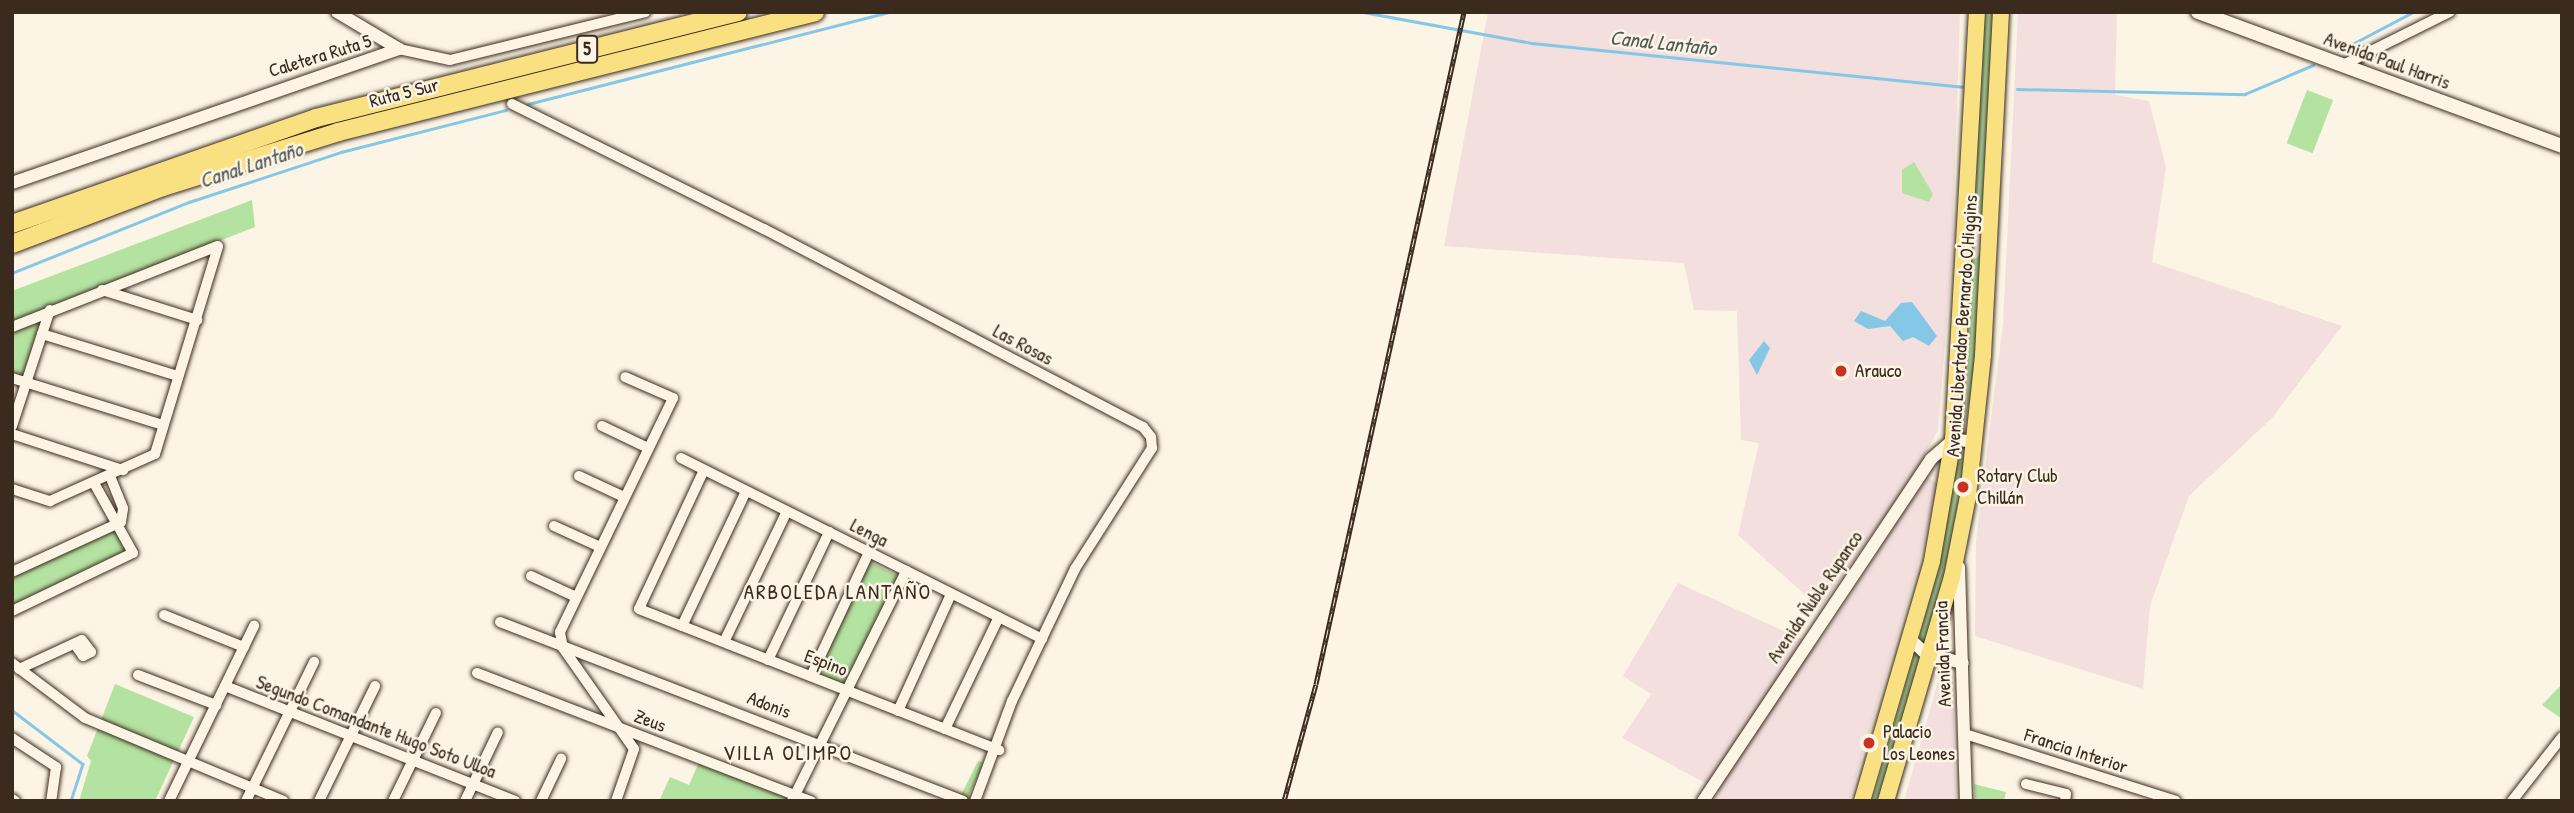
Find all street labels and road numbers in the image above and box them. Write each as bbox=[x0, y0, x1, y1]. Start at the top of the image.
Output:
street label: Avenida Paul Harris bbox=[2321, 28, 2453, 94]
street label: Caletera Ruta 5 bbox=[266, 30, 374, 82]
road number: 5 bbox=[575, 34, 599, 64]
street label: Ruta 5 Sur bbox=[367, 73, 441, 113]
street label: Avenida Libertador Bernardo O'Higgins bbox=[1941, 194, 1983, 458]
street label: Las Rosas bbox=[989, 320, 1057, 370]
street label: Lenga bbox=[846, 514, 892, 552]
street label: Avenida Ñuble Rupanco bbox=[1762, 527, 1868, 667]
street label: Avenida Francia bbox=[1930, 601, 1956, 707]
street label: Espino bbox=[801, 644, 851, 682]
street label: Segundo Comandante Hugo Soto Ulloa bbox=[253, 671, 499, 783]
street label: Adonis bbox=[744, 686, 794, 724]
street label: Zeus bbox=[631, 705, 669, 737]
street label: Francia Interior bbox=[2021, 724, 2131, 778]

